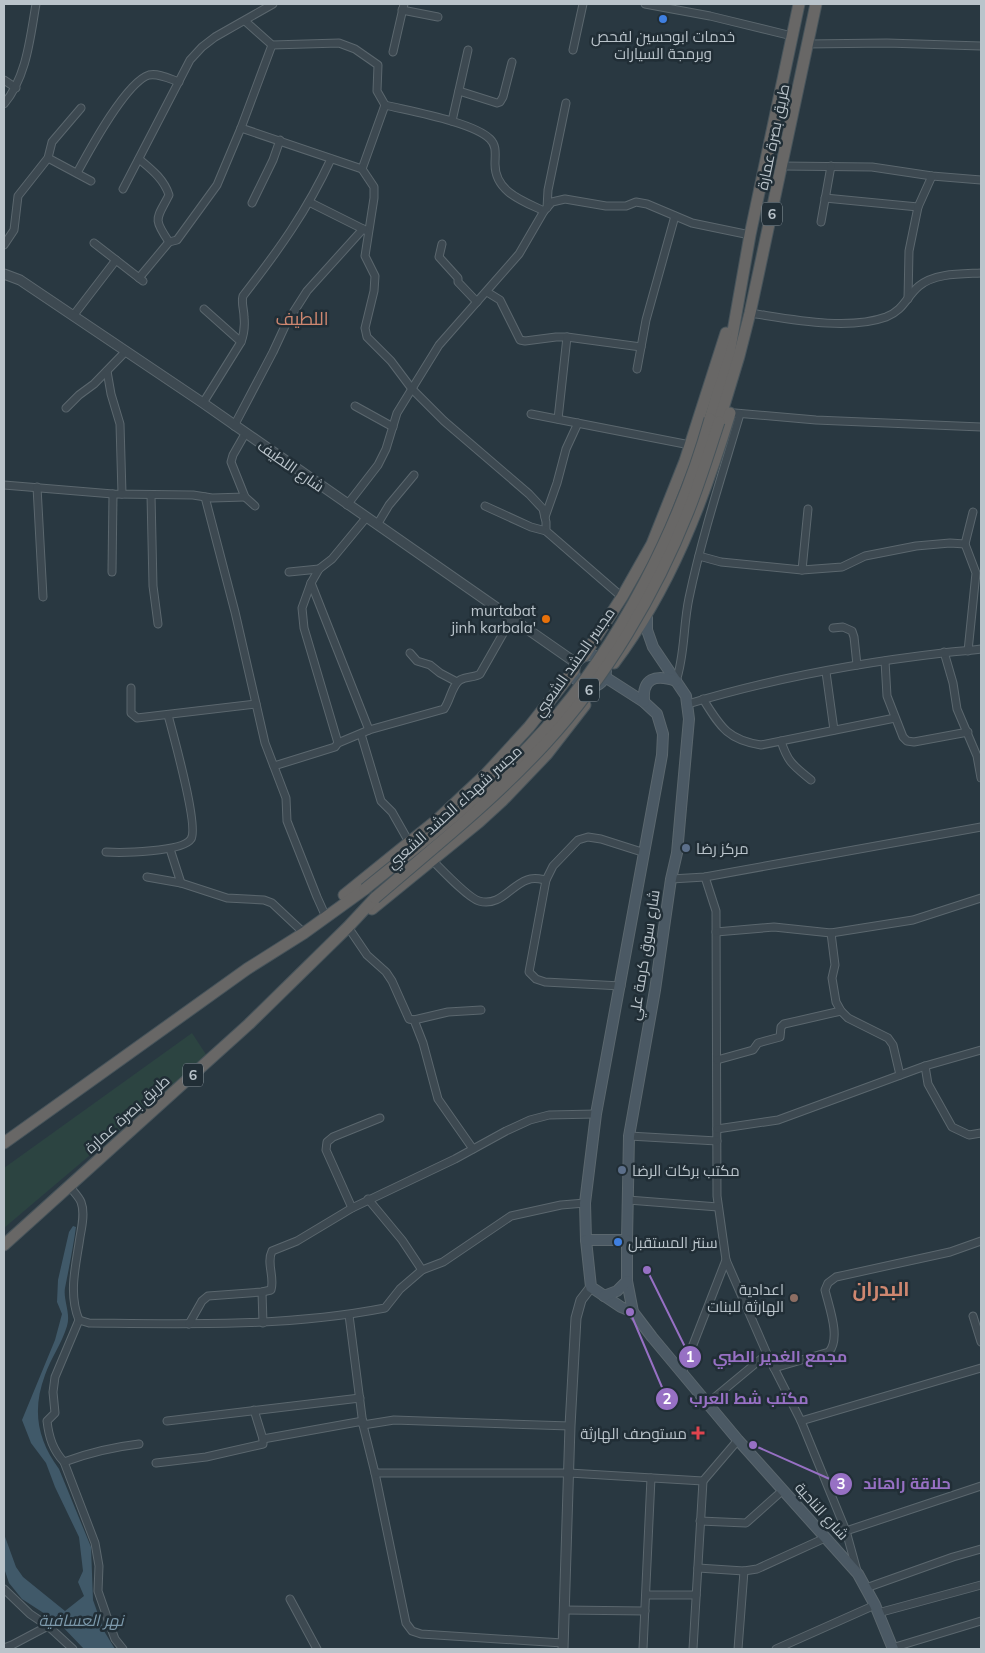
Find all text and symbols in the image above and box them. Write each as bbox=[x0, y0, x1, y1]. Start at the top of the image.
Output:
marker: خدمات ابوحسين لفحص وبرمجة السيارات bbox=[657, 13, 669, 25]
place label: خدمات ابوحسين لفحص وبرمجة السيارات bbox=[591, 27, 735, 63]
street label: طريق بصرة عمارة bbox=[753, 82, 794, 192]
road number: 6 bbox=[762, 202, 782, 225]
district label: اللطيف bbox=[275, 307, 329, 330]
street label: شارع اللطيف bbox=[253, 436, 328, 498]
place label: murtabat jinh karbala' bbox=[450, 601, 536, 637]
street label: مجسر الحشد الشعبي bbox=[529, 604, 621, 722]
marker: murtabat jinh karbala' bbox=[540, 613, 552, 625]
road number: 6 bbox=[579, 678, 599, 702]
street label: مجسر شهداء الحشد الشعبي bbox=[382, 741, 528, 875]
place label: مركز رضا bbox=[696, 839, 749, 858]
marker: مركز رضا bbox=[680, 842, 692, 854]
street label: شارع سوق كرمة علي bbox=[624, 888, 667, 1022]
road number: 6 bbox=[183, 1064, 203, 1086]
street label: طريق بصرة عمارة bbox=[81, 1071, 174, 1158]
place label: مكتب بركات الرضا bbox=[632, 1161, 740, 1180]
marker: مكتب بركات الرضا bbox=[616, 1164, 628, 1176]
place label: سنتر المستقبل bbox=[628, 1233, 718, 1253]
marker: سنتر المستقبل bbox=[612, 1236, 624, 1248]
district label: البدران bbox=[852, 1276, 910, 1301]
place label: اعدادية الهارثة للبنات bbox=[707, 1280, 784, 1317]
marker: اعدادية الهارثة للبنات bbox=[788, 1292, 800, 1304]
callout: مجمع الغدير الطبي bbox=[677, 1341, 857, 1372]
text: مجمع الغدير الطبي bbox=[713, 1346, 847, 1369]
text: 1 bbox=[685, 1347, 695, 1366]
callout: مكتب شط العرب bbox=[655, 1383, 819, 1414]
text: مكتب شط العرب bbox=[689, 1388, 809, 1408]
text: 2 bbox=[662, 1389, 672, 1408]
place label: مستوصف الهارثة bbox=[580, 1424, 687, 1444]
marker: مستوصف الهارثة bbox=[691, 1426, 705, 1440]
callout: حلاقة راهاند bbox=[829, 1468, 961, 1499]
text: حلاقة راهاند bbox=[863, 1473, 951, 1493]
text: 3 bbox=[836, 1474, 846, 1493]
street label: شارع الناحية bbox=[790, 1478, 853, 1545]
water label: نهر العسافية bbox=[39, 1610, 125, 1630]

